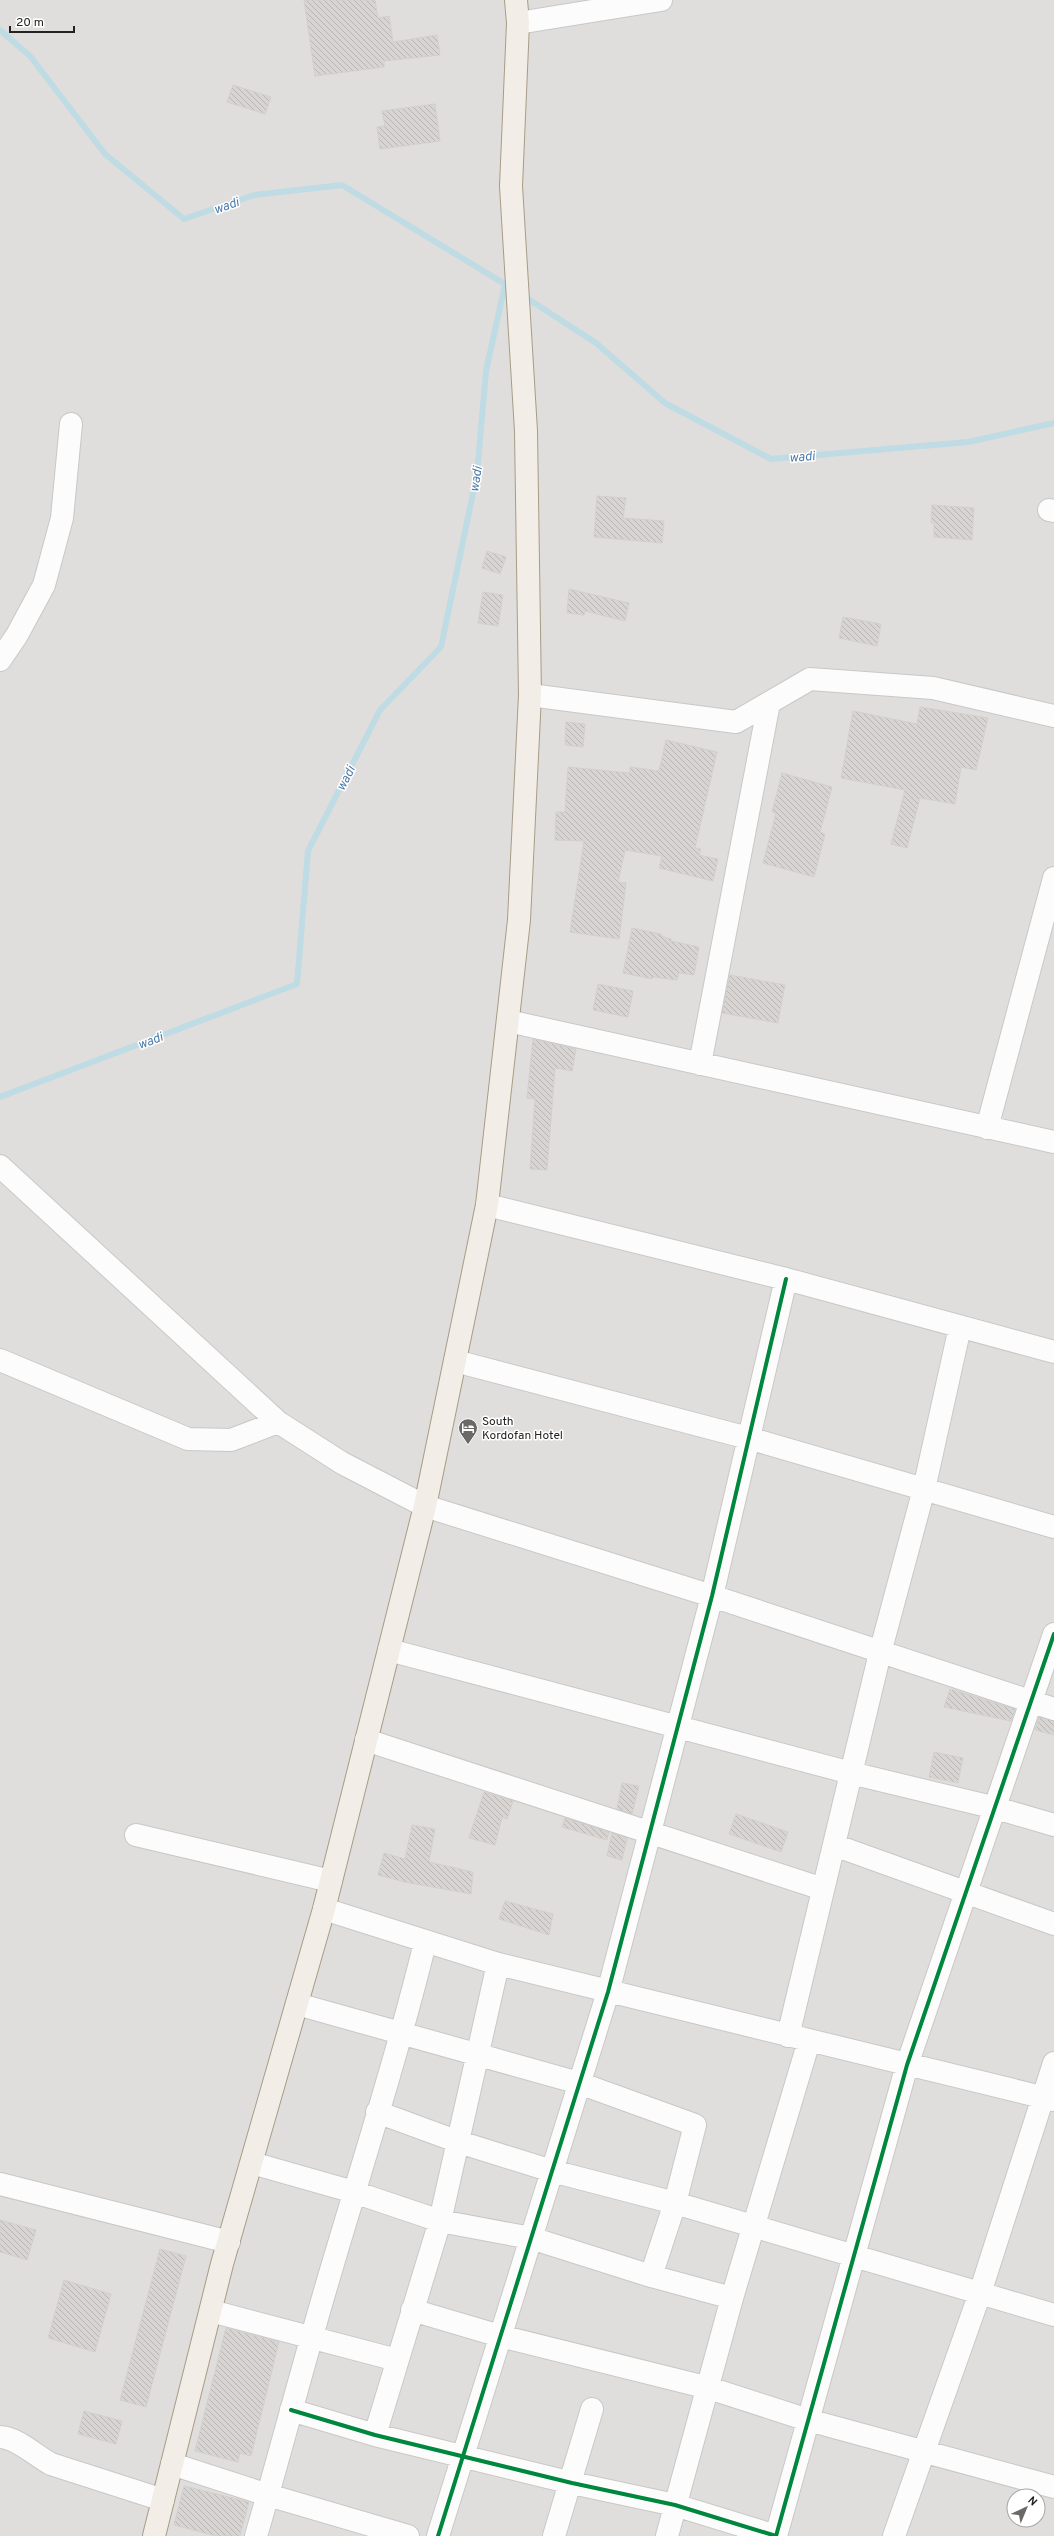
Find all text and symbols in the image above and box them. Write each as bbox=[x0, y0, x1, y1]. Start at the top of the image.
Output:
scale bar bbox=[10, 8, 74, 34]
text: 20 m bbox=[16, 15, 44, 31]
water label: wadi bbox=[212, 195, 242, 219]
water label: wadi bbox=[789, 449, 817, 467]
water label: wadi bbox=[467, 465, 487, 493]
water label: wadi bbox=[334, 763, 360, 794]
water label: wadi bbox=[136, 1029, 166, 1054]
place label: South Kordofan Hotel bbox=[482, 1414, 563, 1444]
hotel icon: South Kordofan Hotel bbox=[457, 1417, 479, 1445]
north arrow bbox=[1006, 2488, 1046, 2528]
text: N bbox=[1025, 2494, 1040, 2509]

